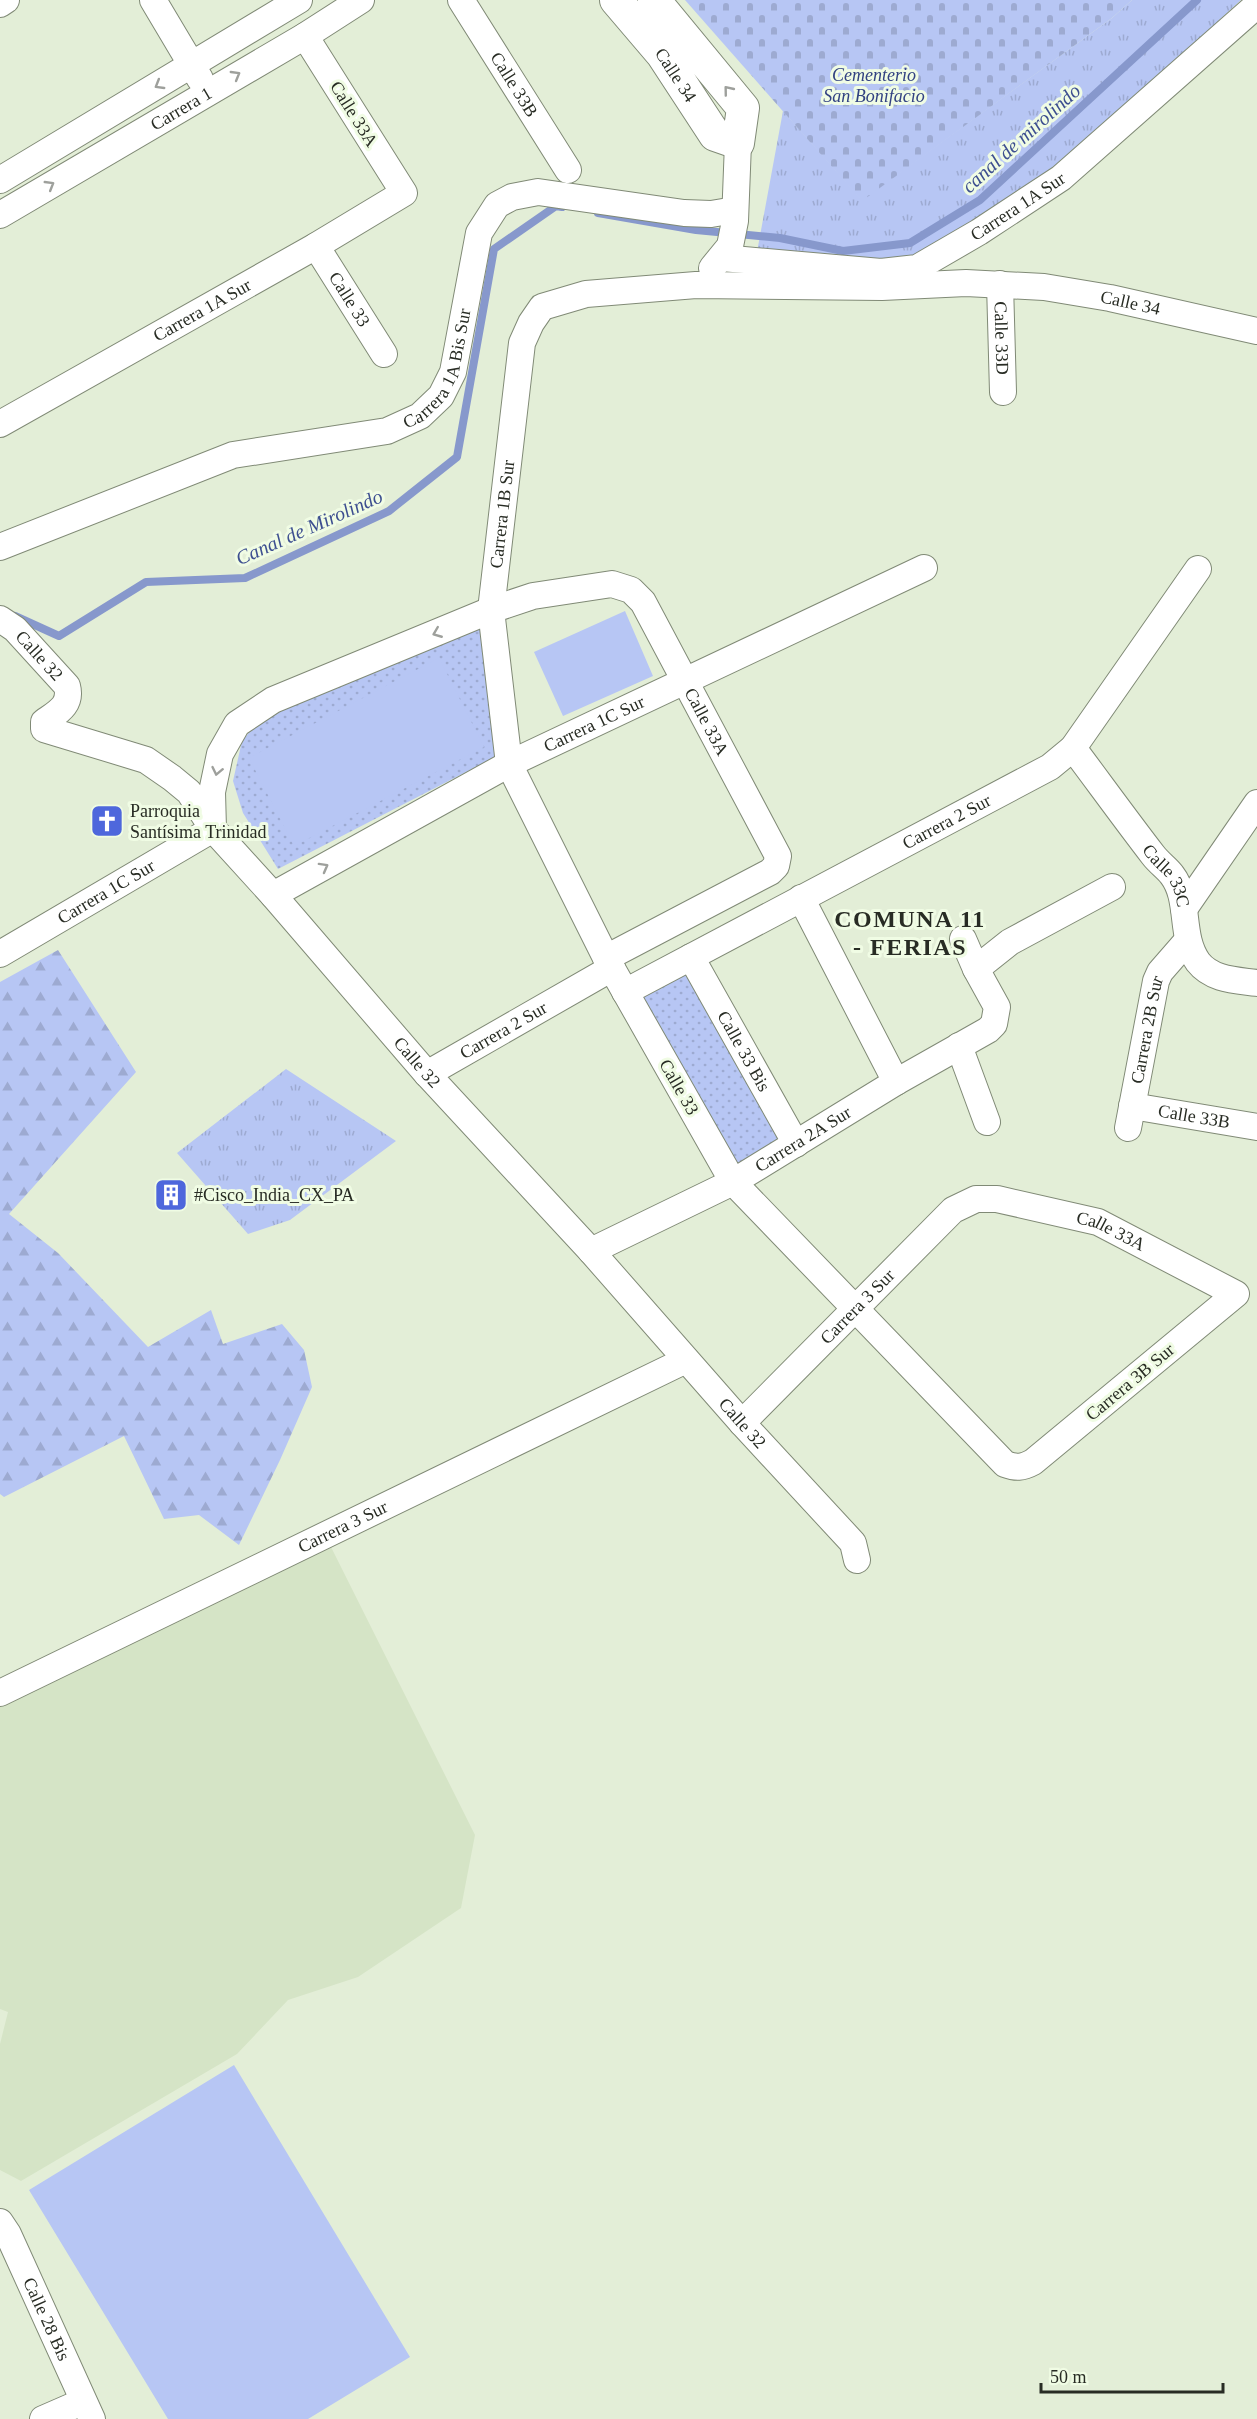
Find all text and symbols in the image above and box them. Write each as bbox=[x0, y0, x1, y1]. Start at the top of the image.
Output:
street label: Calle 34 bbox=[651, 44, 701, 106]
street label: Calle 33B bbox=[486, 49, 542, 121]
park label: Cementerio San Bonifacio bbox=[823, 65, 925, 106]
one-way arrow bbox=[230, 71, 241, 83]
one-way arrow bbox=[155, 77, 165, 89]
street label: Calle 33A bbox=[326, 78, 382, 150]
water label: canal de mirolindo bbox=[957, 79, 1085, 197]
street label: Carrera 1 bbox=[147, 83, 215, 134]
one-way arrow bbox=[724, 86, 735, 97]
street label: Carrera 1A Sur bbox=[967, 168, 1069, 245]
one-way arrow bbox=[44, 181, 54, 192]
street label: Calle 33 bbox=[325, 268, 374, 330]
street label: Carrera 1A Sur bbox=[150, 275, 255, 346]
street label: Calle 34 bbox=[1099, 287, 1162, 319]
street label: Calle 33D bbox=[990, 301, 1013, 375]
street label: Carrera 1A Bis Sur bbox=[400, 307, 475, 432]
street label: Carrera 1B Sur bbox=[486, 459, 518, 569]
water label: Canal de Mirolindo bbox=[232, 485, 386, 569]
street label: Calle 32 bbox=[11, 626, 67, 685]
one-way arrow bbox=[432, 626, 443, 638]
street label: Calle 33A bbox=[681, 684, 733, 759]
street label: Carrera 1C Sur bbox=[540, 691, 648, 756]
one-way arrow bbox=[211, 766, 224, 776]
street label: Carrera 2 Sur bbox=[899, 790, 994, 853]
place label: Parroquia Santísima Trinidad bbox=[130, 801, 267, 842]
church icon: Parroquia Santísima Trinidad bbox=[89, 803, 125, 839]
street label: Calle 33C bbox=[1138, 840, 1194, 909]
street label: Carrera 1C Sur bbox=[54, 856, 158, 928]
one-way arrow bbox=[318, 862, 328, 874]
district label: COMUNA 11 - FERIAS bbox=[834, 906, 986, 960]
street label: Carrera 2B Sur bbox=[1127, 972, 1167, 1085]
street label: Carrera 2 Sur bbox=[456, 997, 550, 1063]
street label: Calle 33 Bis bbox=[713, 1007, 774, 1095]
street label: Calle 32 bbox=[390, 1033, 444, 1092]
street label: Calle 33 bbox=[655, 1056, 703, 1118]
street label: Calle 33B bbox=[1157, 1101, 1232, 1132]
street label: Carrera 2A Sur bbox=[751, 1102, 855, 1176]
building icon: #Cisco_India_CX_PA bbox=[153, 1177, 189, 1213]
place label: #Cisco_India_CX_PA bbox=[194, 1185, 354, 1205]
street label: Calle 33A bbox=[1075, 1207, 1149, 1255]
street label: Carrera 3 Sur bbox=[816, 1265, 899, 1348]
street label: Carrera 3B Sur bbox=[1082, 1339, 1178, 1425]
street label: Calle 32 bbox=[715, 1394, 770, 1452]
street label: Carrera 3 Sur bbox=[295, 1496, 391, 1557]
street label: Calle 28 Bis bbox=[19, 2275, 74, 2364]
scale bar bbox=[1041, 2356, 1222, 2394]
text: 50 m bbox=[1050, 2367, 1087, 2387]

